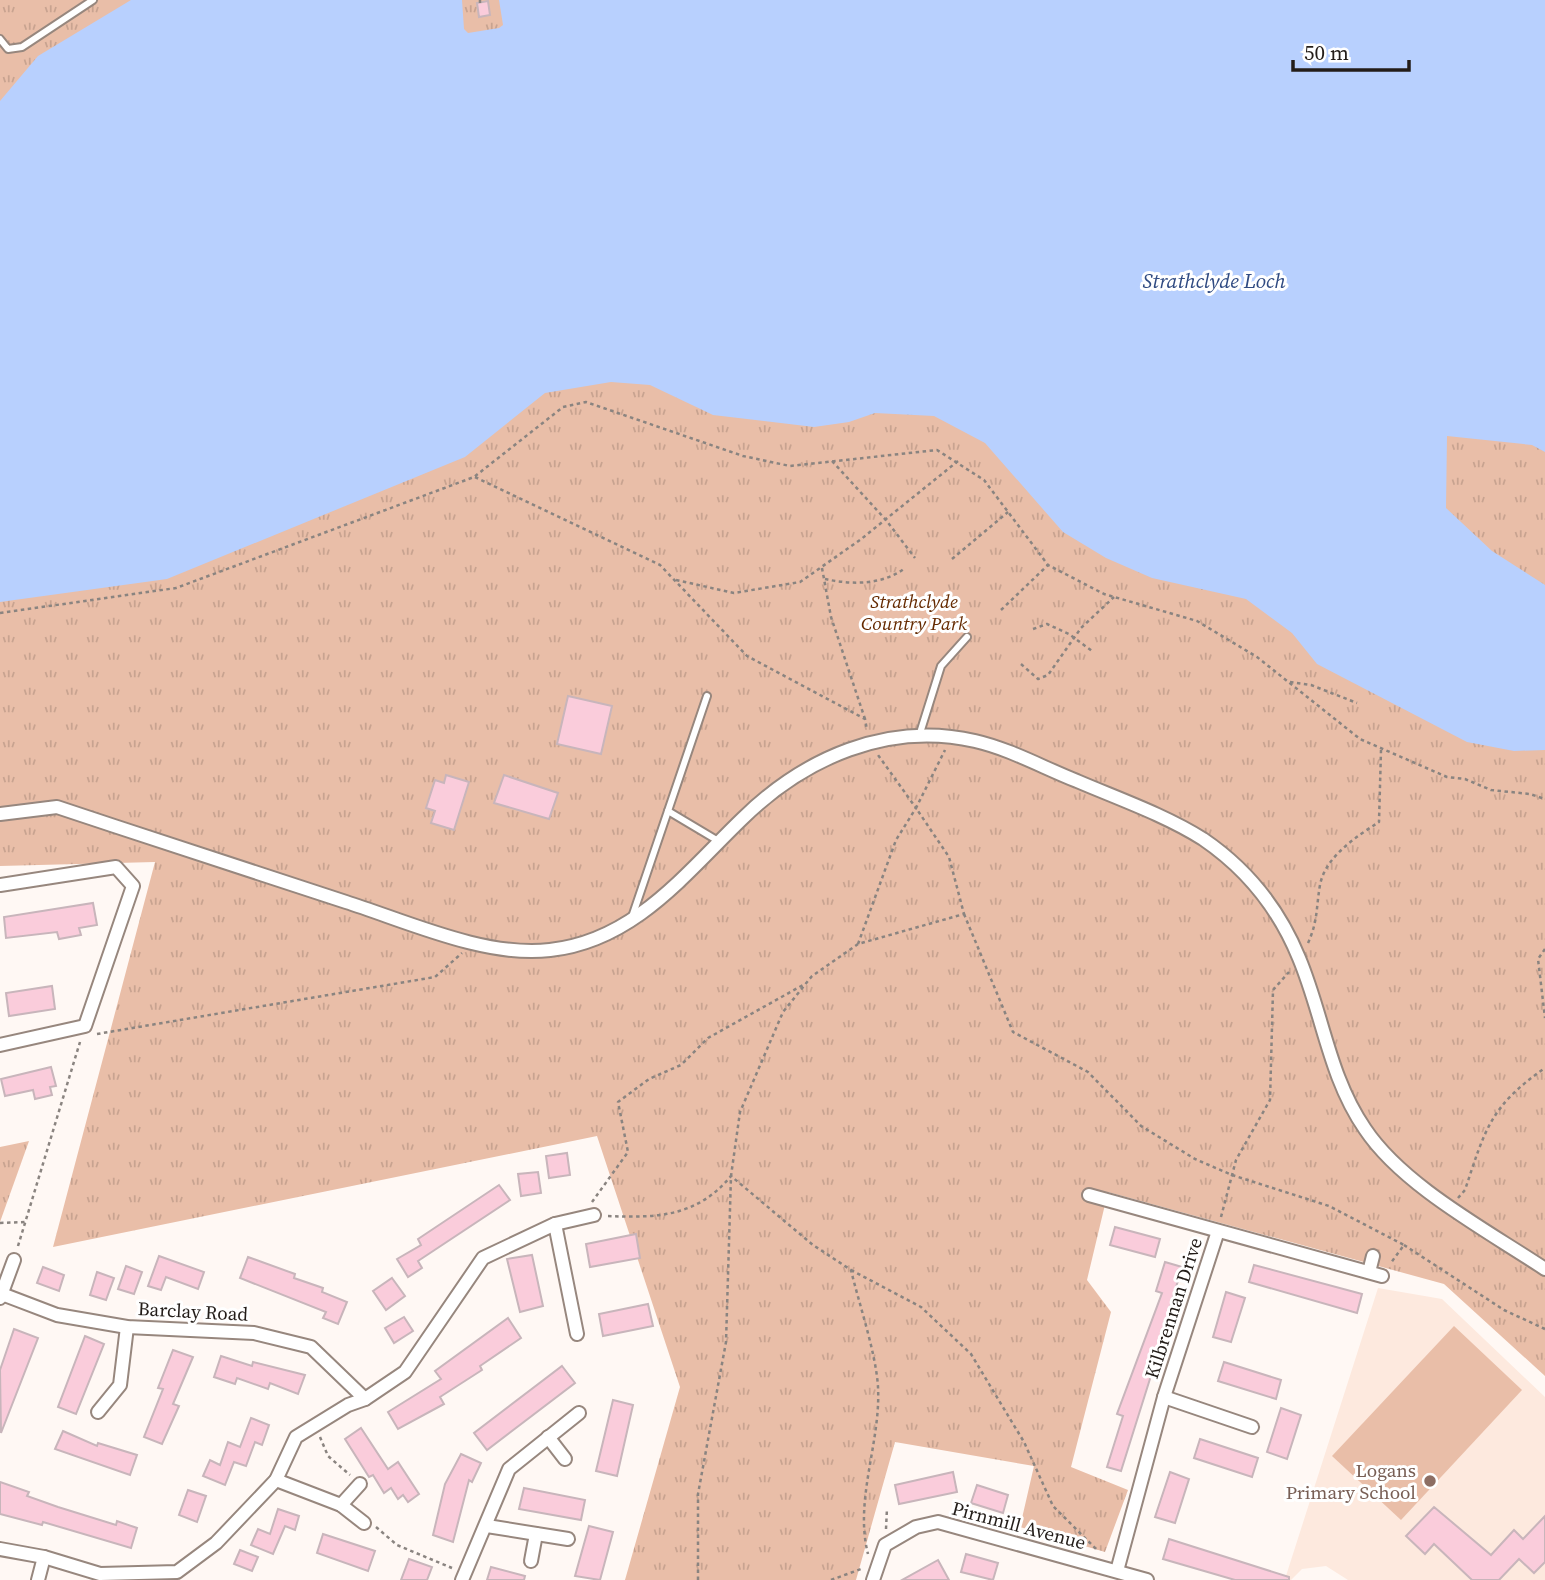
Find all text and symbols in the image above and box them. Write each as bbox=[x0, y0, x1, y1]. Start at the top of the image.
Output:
scale bar bbox=[1293, 28, 1408, 72]
text: 50 m bbox=[1304, 38, 1349, 67]
water label: Strathclyde Loch bbox=[1142, 266, 1286, 295]
park label: Strathclyde Country Park bbox=[861, 588, 967, 636]
street label: Kilbrennan Drive bbox=[1138, 1234, 1208, 1382]
street label: Barclay Road bbox=[137, 1295, 249, 1327]
place label: Logans Primary School bbox=[1286, 1457, 1416, 1505]
marker: Logans Primary School bbox=[1422, 1473, 1438, 1489]
street label: Pirnmill Avenue bbox=[949, 1495, 1089, 1555]

